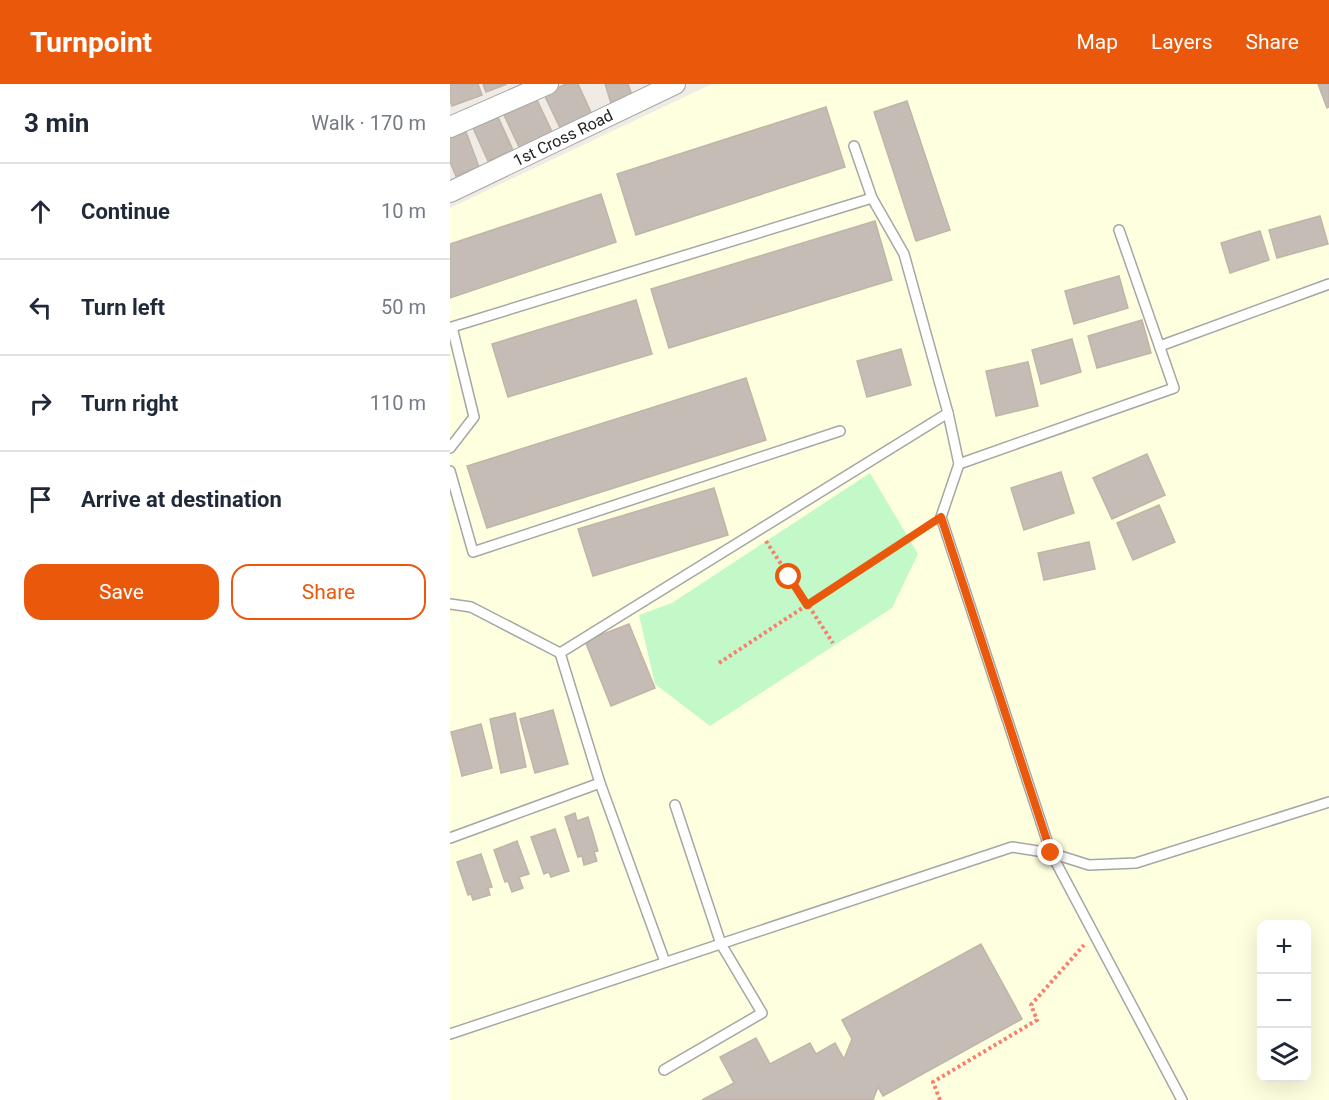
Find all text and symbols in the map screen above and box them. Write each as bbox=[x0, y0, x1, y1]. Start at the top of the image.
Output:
text: Turnpoint bbox=[30, 26, 152, 59]
text: Map bbox=[1076, 30, 1118, 54]
text: Layers bbox=[1151, 30, 1212, 54]
text: Share bbox=[1245, 30, 1299, 54]
street label: 1st Cross Road bbox=[510, 106, 616, 170]
text: 3 min bbox=[24, 108, 89, 138]
text: Walk · 170 m bbox=[311, 111, 426, 135]
icon: ahead bbox=[24, 195, 57, 228]
text: Continue bbox=[81, 199, 170, 224]
text: 10 m bbox=[381, 199, 426, 223]
icon: left bbox=[24, 291, 57, 324]
text: Turn left bbox=[81, 295, 165, 320]
text: 50 m bbox=[381, 295, 426, 319]
icon: right bbox=[24, 387, 57, 420]
text: Turn right bbox=[81, 391, 178, 416]
text: 110 m bbox=[370, 391, 426, 415]
icon: arrive bbox=[24, 483, 57, 516]
text: Arrive at destination bbox=[81, 487, 282, 512]
route start bbox=[775, 563, 801, 589]
button: Save bbox=[24, 564, 219, 620]
button: Share bbox=[231, 564, 426, 620]
route end bbox=[1037, 839, 1063, 865]
map controls bbox=[1257, 920, 1311, 1082]
button: + bbox=[1257, 920, 1311, 974]
button: − bbox=[1257, 974, 1311, 1028]
button: layers bbox=[1257, 1028, 1311, 1082]

